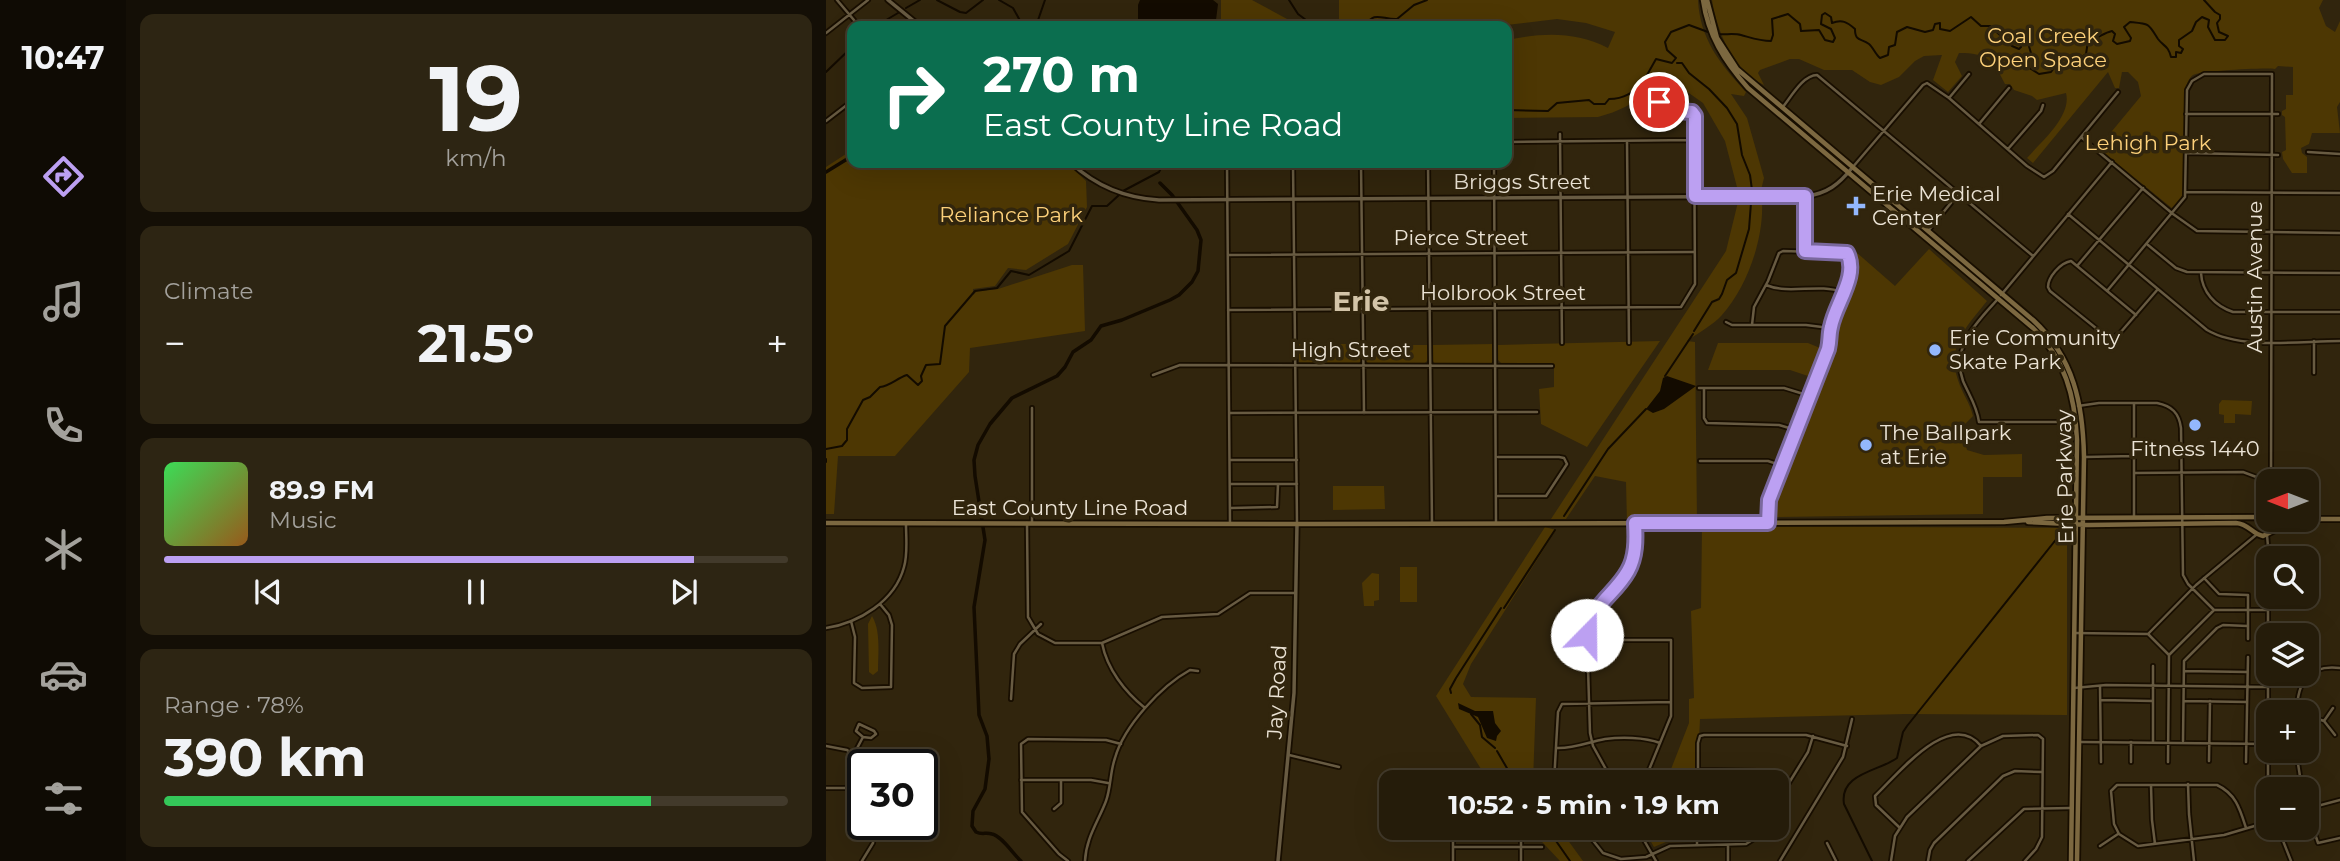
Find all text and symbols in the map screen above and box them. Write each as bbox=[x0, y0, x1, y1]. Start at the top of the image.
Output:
park label: Coal Creek Open Space bbox=[1979, 23, 2107, 72]
text: 10:47 bbox=[21, 38, 105, 77]
text: 19 bbox=[429, 43, 523, 154]
text: 270 m bbox=[983, 45, 1140, 104]
icon: right bbox=[868, 49, 959, 140]
pin bbox=[1629, 72, 1689, 132]
icon: arrive bbox=[1640, 83, 1678, 121]
text: East County Line Road bbox=[983, 105, 1343, 144]
park label: Lehigh Park bbox=[2085, 130, 2212, 155]
text: km/h bbox=[445, 144, 507, 172]
icon: directions bbox=[39, 152, 88, 201]
street label: Briggs Street bbox=[1453, 169, 1591, 194]
place label: Erie Medical Center bbox=[1872, 181, 2001, 230]
marker: Erie Medical Center bbox=[1846, 196, 1866, 216]
street label: Austin Avenue bbox=[2242, 201, 2267, 353]
park label: Reliance Park bbox=[939, 202, 1083, 227]
street label: Pierce Street bbox=[1394, 225, 1528, 250]
icon: music bbox=[39, 277, 88, 326]
text: Climate bbox=[164, 277, 253, 305]
street label: Holbrook Street bbox=[1420, 280, 1586, 305]
district label: Erie bbox=[1333, 284, 1389, 318]
text: 21.5° bbox=[417, 312, 535, 375]
text: − bbox=[164, 320, 186, 367]
text: + bbox=[766, 320, 788, 367]
place label: Erie Community Skate Park bbox=[1949, 325, 2121, 374]
street label: High Street bbox=[1291, 337, 1411, 362]
marker: Erie Community Skate Park bbox=[1927, 342, 1943, 358]
icon: phone bbox=[39, 401, 88, 450]
street label: Erie Parkway bbox=[2051, 409, 2078, 545]
marker: Fitness 1440 bbox=[2187, 417, 2203, 433]
place label: The Ballpark at Erie bbox=[1880, 420, 2012, 469]
place label: Fitness 1440 bbox=[2130, 436, 2260, 461]
marker: The Ballpark at Erie bbox=[1858, 437, 1874, 453]
north arrow bbox=[2256, 469, 2319, 532]
map controls bbox=[2256, 469, 2319, 840]
text: 89.9 FM bbox=[269, 474, 375, 506]
street label: East County Line Road bbox=[952, 495, 1188, 520]
text: Music bbox=[269, 506, 337, 534]
icon: climate bbox=[39, 525, 88, 574]
button: search bbox=[2256, 546, 2319, 609]
icon: previous bbox=[249, 573, 287, 611]
icon: pause bbox=[457, 573, 495, 611]
icon: next bbox=[665, 573, 703, 611]
position arrow bbox=[1550, 598, 1624, 672]
button: layers bbox=[2256, 623, 2319, 686]
street label: Jay Road bbox=[1261, 644, 1291, 741]
icon: car bbox=[39, 650, 88, 699]
text: Range · 78% bbox=[164, 691, 304, 719]
button: + bbox=[2256, 700, 2319, 763]
text: 390 km bbox=[164, 726, 366, 789]
speed limit sign: 30 bbox=[847, 749, 938, 840]
icon: filters bbox=[39, 774, 88, 823]
button: − bbox=[2256, 777, 2319, 840]
text: 10:52 · 5 min · 1.9 km bbox=[1448, 789, 1720, 821]

